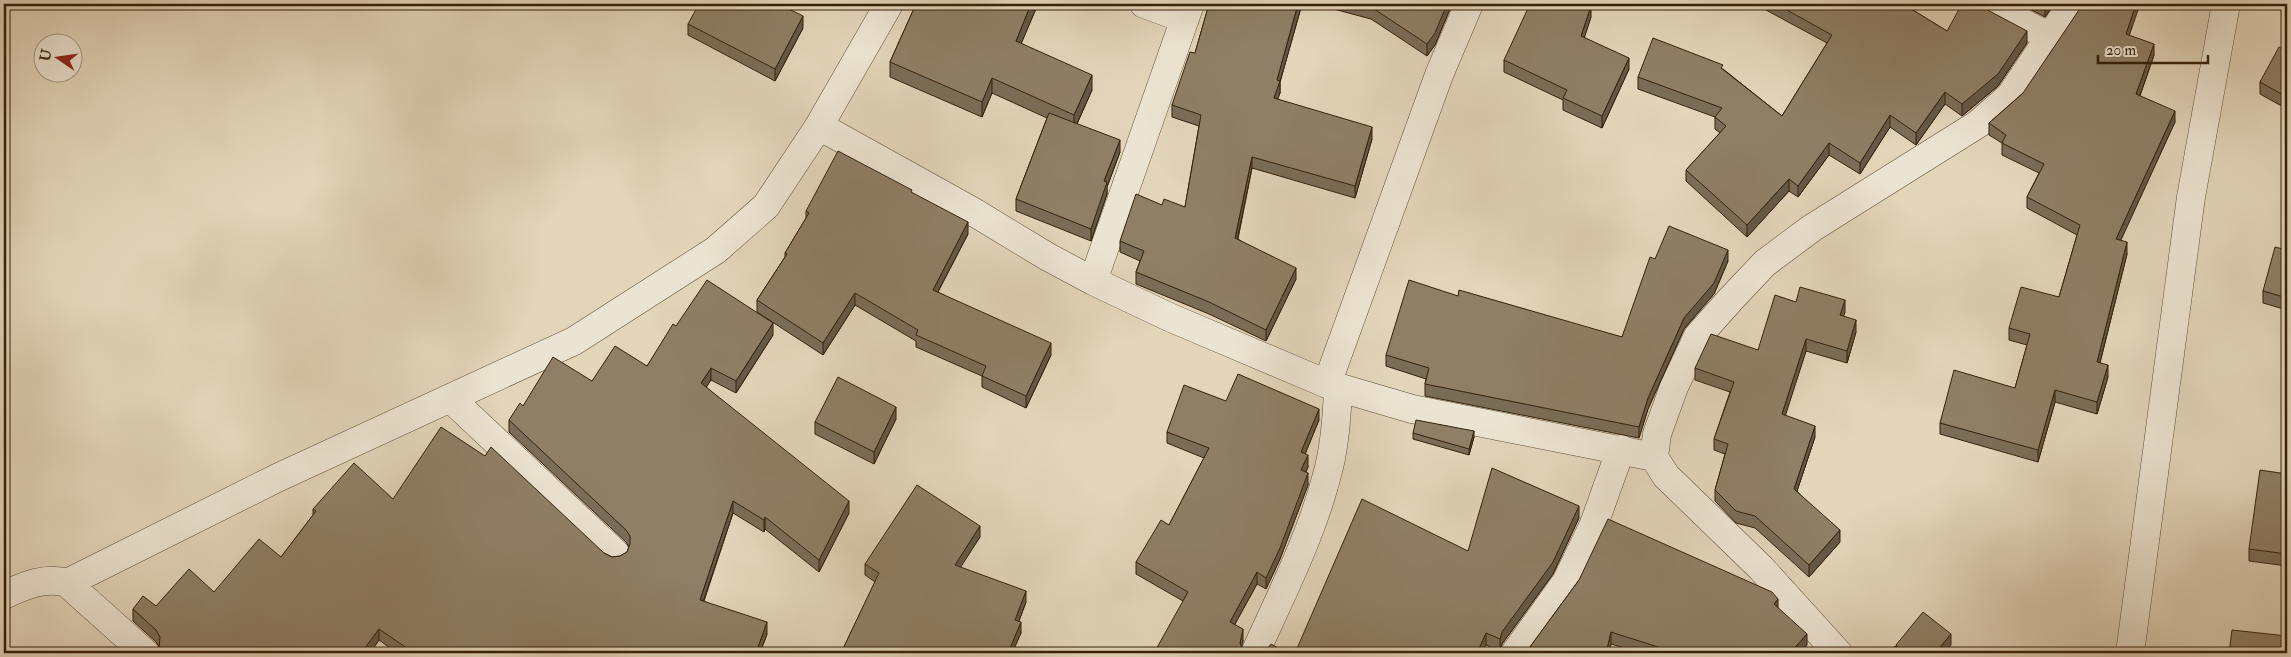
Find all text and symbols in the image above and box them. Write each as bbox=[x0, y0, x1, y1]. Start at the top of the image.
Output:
north arrow bbox=[32, 32, 82, 82]
scale bar bbox=[2098, 32, 2208, 64]
text: 20 m bbox=[2106, 41, 2136, 60]
text: U bbox=[36, 47, 55, 63]

